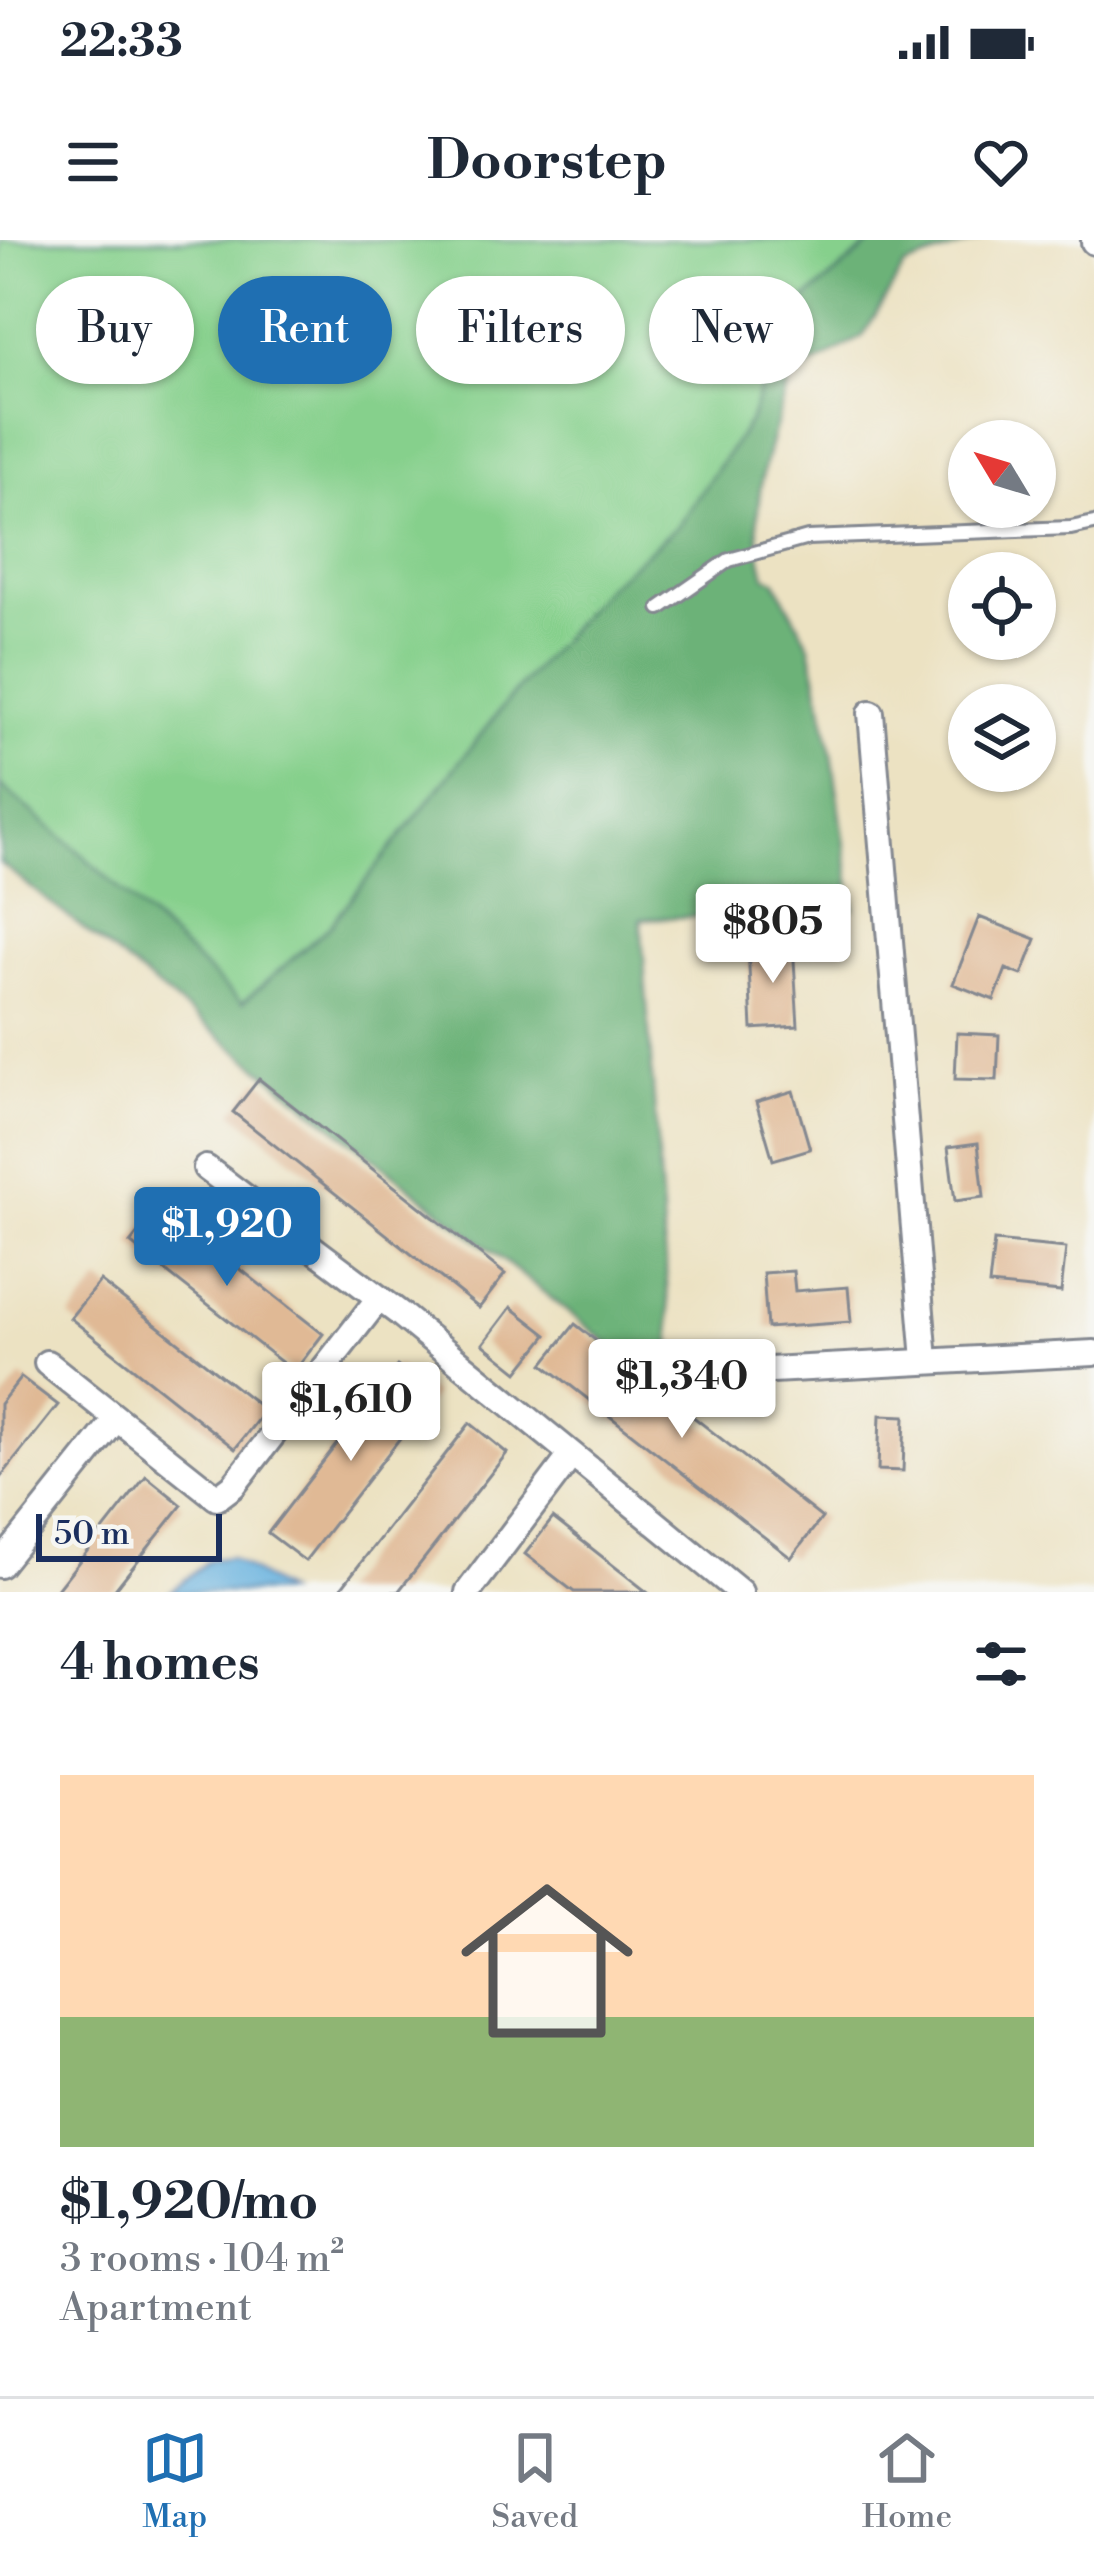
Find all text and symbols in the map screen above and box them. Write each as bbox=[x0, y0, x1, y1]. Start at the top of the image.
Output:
text: 22:33 bbox=[60, 14, 183, 71]
text: Doorstep bbox=[427, 128, 667, 196]
icon: menu bbox=[60, 129, 126, 195]
icon: heart bbox=[968, 129, 1034, 195]
chip: Buy bbox=[36, 276, 194, 384]
chip: Rent bbox=[218, 276, 392, 384]
chip: Filters bbox=[416, 276, 625, 384]
chip: New bbox=[649, 276, 814, 384]
north arrow bbox=[948, 420, 1056, 528]
map controls bbox=[948, 420, 1056, 792]
button: locate bbox=[948, 552, 1056, 660]
button: layers bbox=[948, 684, 1056, 792]
pin: $805 bbox=[702, 884, 844, 986]
text: $805 bbox=[723, 898, 823, 947]
pin: $1,920 bbox=[129, 1187, 325, 1289]
text: $1,920 bbox=[161, 1201, 293, 1250]
pin: $1,340 bbox=[584, 1339, 780, 1441]
text: $1,340 bbox=[616, 1353, 748, 1402]
pin: $1,610 bbox=[253, 1362, 449, 1464]
text: $1,610 bbox=[289, 1376, 413, 1425]
scale bar bbox=[36, 1508, 222, 1561]
text: 50 m bbox=[54, 1514, 130, 1555]
icon: filters bbox=[968, 1631, 1034, 1697]
text: 4 homes bbox=[60, 1632, 260, 1696]
icon: home bbox=[439, 1853, 655, 2069]
text: $1,920/mo bbox=[60, 2171, 318, 2235]
text: 3 rooms · 104 m² bbox=[60, 2235, 344, 2284]
text: Apartment bbox=[60, 2284, 252, 2333]
tab: Map bbox=[142, 2425, 208, 2538]
tab: Saved bbox=[491, 2425, 578, 2538]
tab: Home bbox=[862, 2425, 952, 2538]

